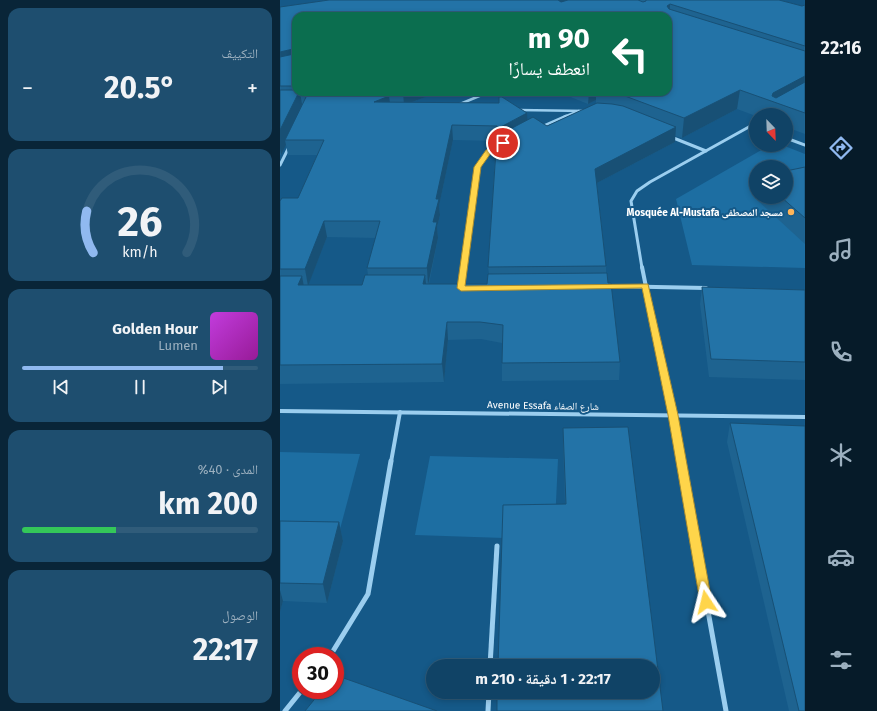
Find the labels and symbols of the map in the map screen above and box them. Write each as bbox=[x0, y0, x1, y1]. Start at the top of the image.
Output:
north arrow bbox=[749, 108, 793, 152]
pin bbox=[486, 126, 520, 160]
place label: Mosquée Al-Mustafa مسجد المصطفى bbox=[627, 206, 783, 219]
marker: Mosquée Al-Mustafa مسجد المصطفى bbox=[786, 207, 796, 217]
street label: Avenue Essafa شارع الصفاء bbox=[487, 399, 599, 413]
position arrow bbox=[685, 581, 727, 623]
speed limit sign: 30 bbox=[292, 647, 344, 699]

